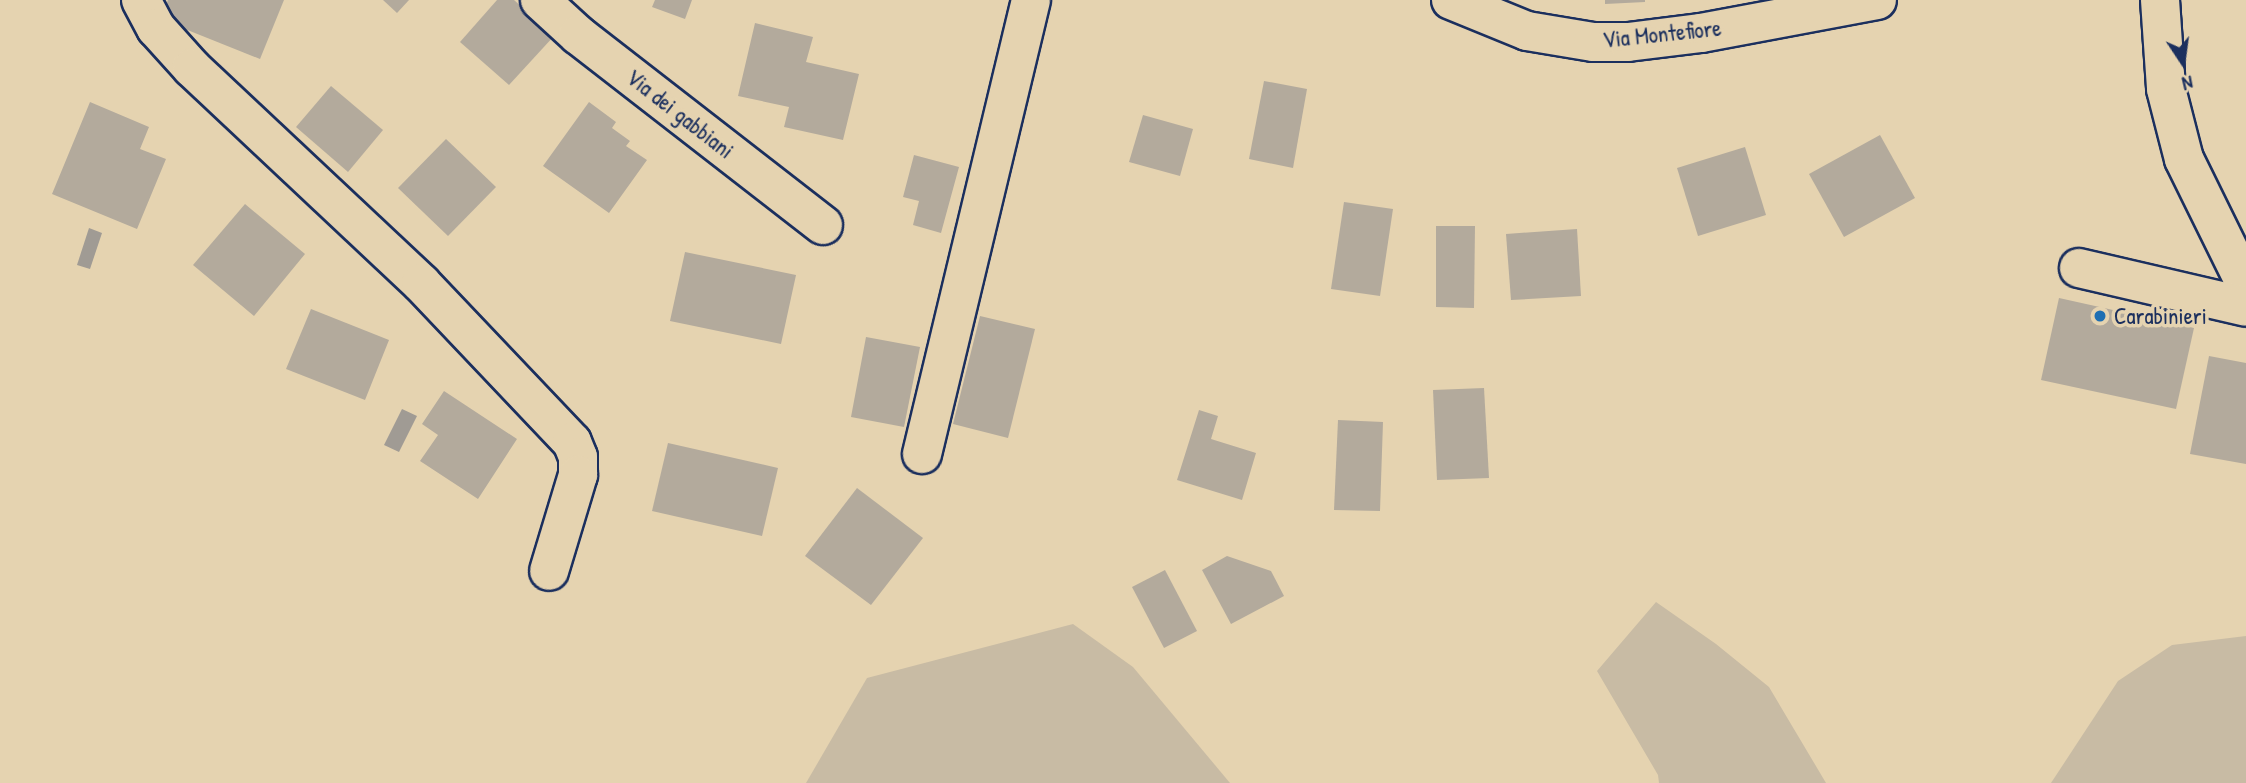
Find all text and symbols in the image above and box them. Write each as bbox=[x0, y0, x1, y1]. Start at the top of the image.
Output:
street label: Via Montefiore bbox=[1601, 14, 1723, 54]
north arrow bbox=[2148, 28, 2218, 98]
street label: Via dei gabbiani bbox=[621, 63, 739, 165]
text: N bbox=[2180, 70, 2196, 97]
place label: Carabinieri bbox=[2114, 302, 2207, 330]
marker: Carabinieri bbox=[2092, 308, 2108, 324]

